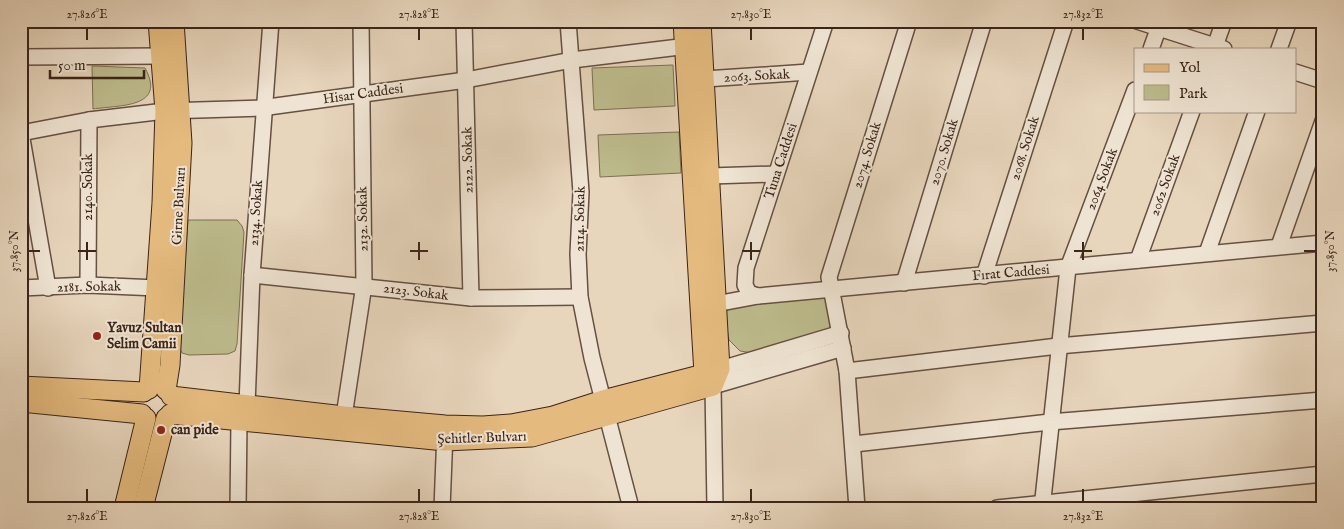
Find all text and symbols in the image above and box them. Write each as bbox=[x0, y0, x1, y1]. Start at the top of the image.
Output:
text: 27.826°E bbox=[66, 7, 108, 22]
text: 27.828°E bbox=[399, 7, 439, 22]
text: 27.830°E bbox=[731, 7, 771, 22]
text: 27.832°E bbox=[1063, 7, 1103, 22]
scale bar bbox=[50, 48, 144, 80]
legend bbox=[1134, 48, 1296, 112]
text: 50 m bbox=[58, 56, 86, 75]
text: Yol bbox=[1179, 58, 1201, 77]
street label: 2063. Sokak bbox=[723, 65, 791, 87]
street label: Hisar Caddesi bbox=[322, 79, 405, 109]
text: Park bbox=[1179, 84, 1209, 103]
street label: 2068. Sokak bbox=[1006, 113, 1044, 182]
street label: 2070. Sokak bbox=[925, 116, 963, 187]
street label: 2074. Sokak bbox=[848, 119, 886, 191]
street label: Tuna Caddesi bbox=[760, 120, 802, 201]
street label: 2122. Sokak bbox=[458, 126, 478, 193]
street label: 2064 Sokak bbox=[1082, 145, 1122, 213]
street label: 2062 Sokak bbox=[1145, 151, 1185, 218]
street label: 2140. Sokak bbox=[79, 153, 97, 221]
street label: Girne Bulvarı bbox=[168, 166, 190, 246]
street label: 2134. Sokak bbox=[245, 179, 267, 247]
street label: 2114. Sokak bbox=[570, 185, 590, 252]
street label: 2132. Sokak bbox=[353, 186, 373, 252]
text: 37.850°N bbox=[7, 230, 22, 272]
text: 37.850°N bbox=[1323, 230, 1338, 272]
street label: Fırat Caddesi bbox=[971, 261, 1051, 285]
street label: 2181. Sokak bbox=[57, 277, 122, 297]
street label: 2123. Sokak bbox=[382, 279, 450, 305]
place label: Yavuz Sultan Selim Camii bbox=[107, 319, 182, 353]
marker: Yavuz Sultan Selim Camii bbox=[91, 330, 103, 342]
place label: can pide bbox=[171, 421, 219, 439]
marker: can pide bbox=[155, 424, 167, 436]
street label: Şehitler Bulvarı bbox=[437, 427, 527, 449]
text: 27.826°E bbox=[66, 509, 108, 524]
text: 27.828°E bbox=[399, 509, 439, 524]
text: 27.830°E bbox=[731, 509, 771, 524]
text: 27.832°E bbox=[1063, 509, 1103, 524]

